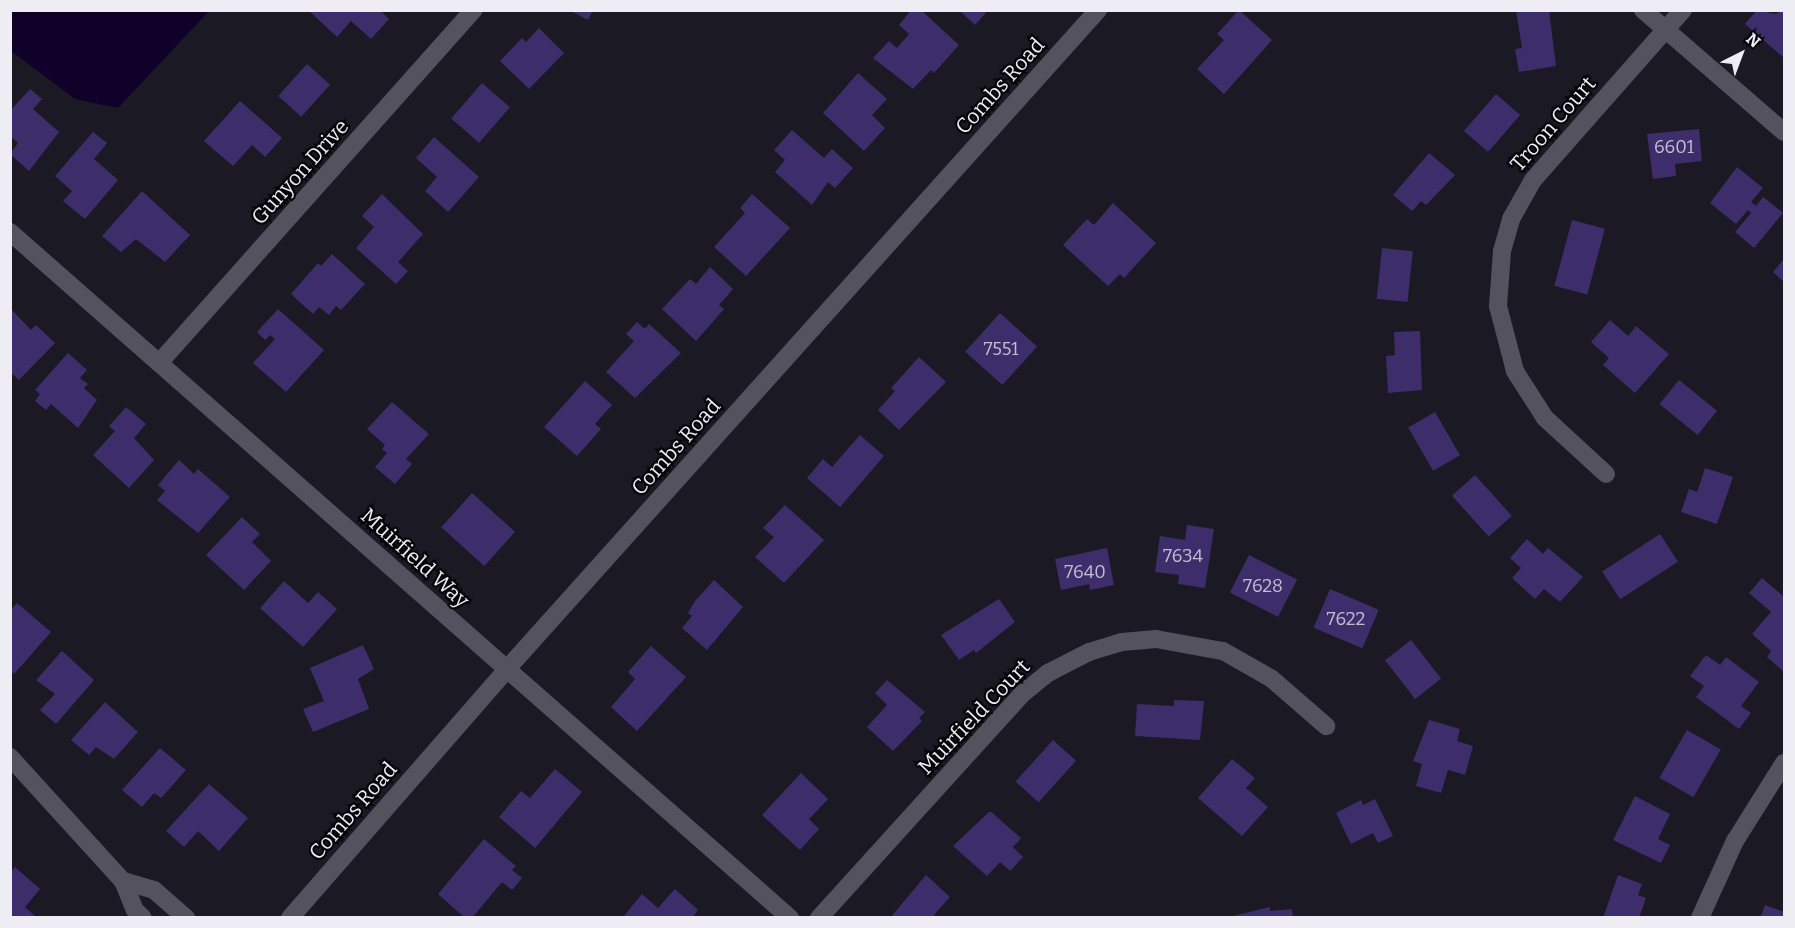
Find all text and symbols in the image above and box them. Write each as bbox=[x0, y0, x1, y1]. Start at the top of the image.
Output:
north arrow bbox=[1711, 24, 1771, 84]
text: N bbox=[1742, 29, 1764, 51]
street label: Combs Road bbox=[950, 33, 1050, 139]
street label: Troon Court bbox=[1505, 72, 1601, 176]
street label: Gunyon Drive bbox=[246, 114, 354, 230]
house number: 6601 bbox=[1654, 136, 1694, 158]
house number: 7551 bbox=[983, 338, 1019, 360]
street label: Combs Road bbox=[626, 394, 726, 500]
street label: Muirfield Way bbox=[356, 503, 474, 613]
house number: 7634 bbox=[1163, 545, 1203, 567]
house number: 7640 bbox=[1064, 561, 1106, 583]
house number: 7628 bbox=[1243, 575, 1283, 597]
house number: 7622 bbox=[1327, 608, 1365, 630]
street label: Muirfield Court bbox=[913, 654, 1035, 780]
street label: Combs Road bbox=[304, 757, 402, 865]

